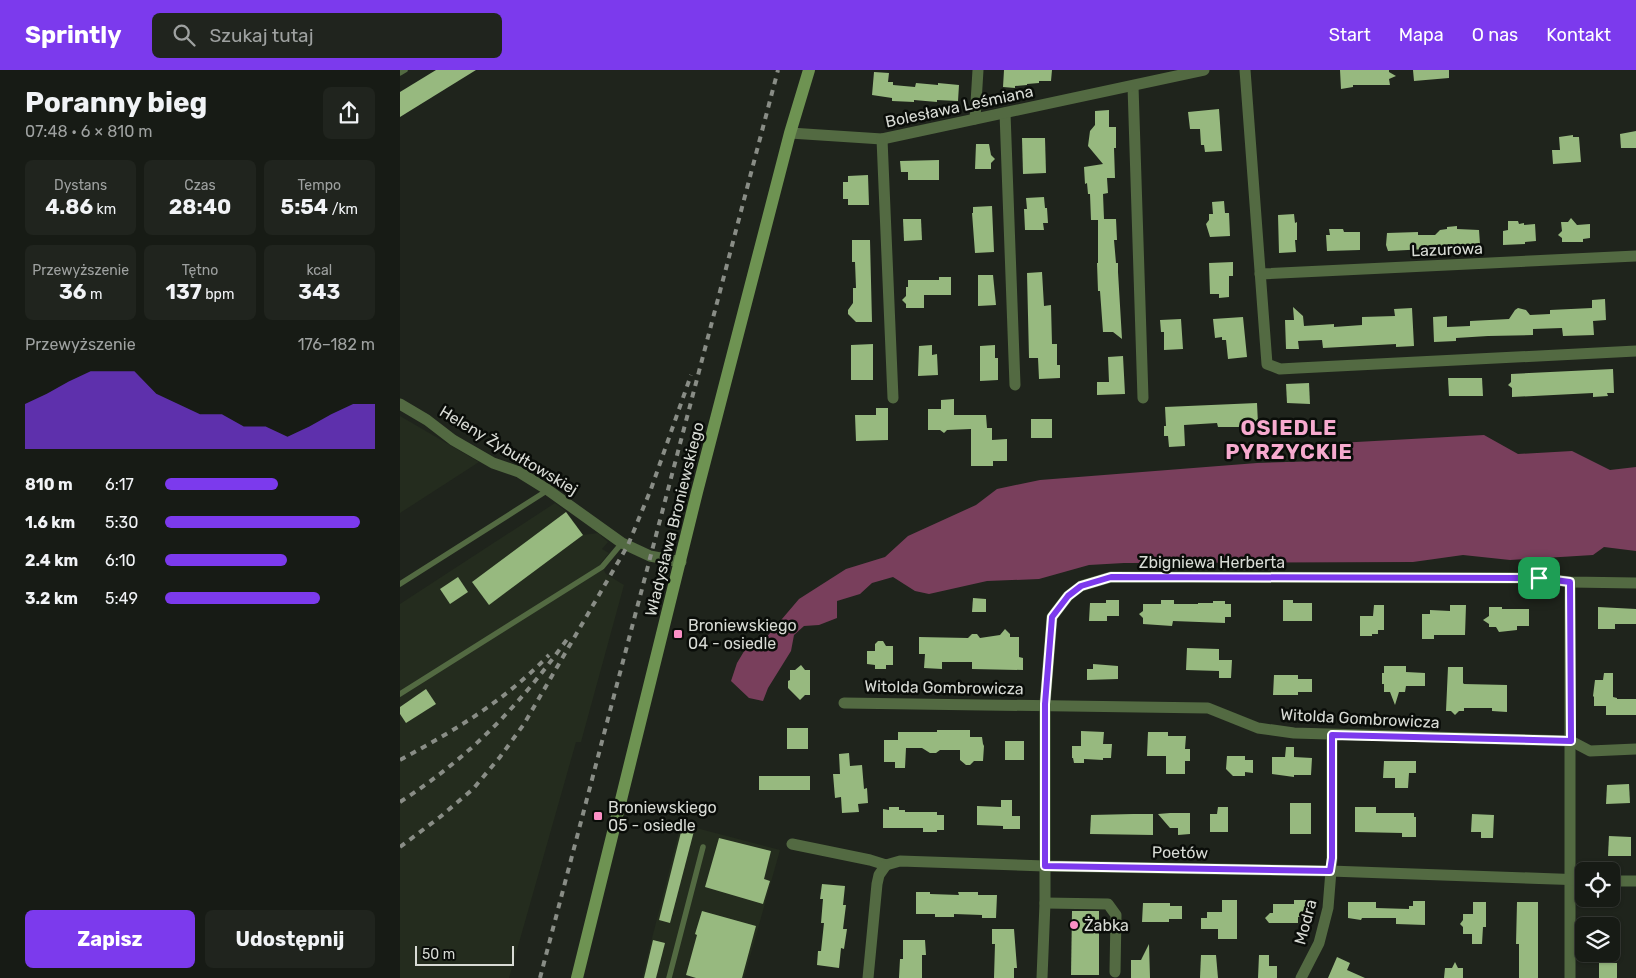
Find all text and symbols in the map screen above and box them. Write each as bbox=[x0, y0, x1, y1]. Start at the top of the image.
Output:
search box bbox=[152, 13, 502, 58]
text: Sprintly bbox=[25, 21, 122, 49]
icon: search bbox=[170, 21, 198, 49]
text: Szukaj tutaj bbox=[210, 24, 314, 47]
text: Start bbox=[1329, 24, 1371, 46]
text: Mapa bbox=[1399, 24, 1444, 46]
text: O nas bbox=[1472, 24, 1518, 46]
text: Kontakt bbox=[1546, 24, 1611, 46]
street label: Bolesława Leśmiana bbox=[883, 82, 1035, 131]
text: Poranny bieg bbox=[25, 86, 207, 119]
button: share bbox=[323, 87, 375, 139]
text: 07:48 · 6 × 810 m bbox=[25, 122, 152, 141]
text: Dystans bbox=[54, 177, 107, 194]
text: Czas bbox=[184, 177, 216, 194]
text: Tempo bbox=[298, 177, 341, 194]
text: 4.86 bbox=[45, 194, 93, 219]
text: 28:40 bbox=[169, 194, 231, 219]
text: 5:54 bbox=[281, 194, 328, 219]
text: km bbox=[93, 201, 116, 218]
text: /km bbox=[328, 201, 358, 218]
street label: Lazurowa bbox=[1411, 239, 1483, 260]
text: Przewyższenie bbox=[32, 262, 129, 279]
text: Tętno bbox=[182, 262, 218, 279]
text: kcal bbox=[306, 262, 332, 279]
text: 36 bbox=[59, 279, 86, 304]
text: 137 bbox=[166, 279, 202, 304]
text: 343 bbox=[298, 279, 340, 304]
text: m bbox=[86, 286, 102, 303]
text: bpm bbox=[202, 286, 234, 303]
text: Przewyższenie bbox=[25, 335, 136, 354]
text: 176–182 m bbox=[298, 335, 375, 354]
street label: Heleny Żybułtowskiej bbox=[436, 402, 581, 499]
district label: OSIEDLE PYRZYCKIE bbox=[1225, 415, 1353, 464]
street label: Władysława Broniewskiego bbox=[641, 420, 708, 618]
text: 810 m bbox=[25, 475, 73, 494]
text: 6:17 bbox=[105, 475, 134, 494]
text: 1.6 km bbox=[25, 513, 75, 532]
text: 5:30 bbox=[105, 513, 138, 532]
text: 2.4 km bbox=[25, 551, 78, 570]
text: 6:10 bbox=[105, 551, 136, 570]
street label: Zbigniewa Herberta bbox=[1139, 553, 1285, 572]
pin bbox=[1518, 557, 1560, 599]
icon: arrive bbox=[1525, 564, 1553, 592]
text: 3.2 km bbox=[25, 589, 78, 608]
text: 5:49 bbox=[105, 589, 138, 608]
place label: Broniewskiego 04 - osiedle bbox=[688, 616, 797, 653]
marker: Broniewskiego 04 - osiedle bbox=[672, 628, 684, 640]
street label: Witolda Gombrowicza bbox=[864, 677, 1024, 698]
street label: Witolda Gombrowicza bbox=[1280, 705, 1440, 732]
place label: Broniewskiego 05 - osiedle bbox=[608, 798, 717, 835]
marker: Broniewskiego 05 - osiedle bbox=[592, 810, 604, 822]
street label: Poetów bbox=[1152, 843, 1208, 862]
map controls bbox=[1575, 862, 1620, 962]
button: locate bbox=[1575, 862, 1620, 907]
street label: Modra bbox=[1290, 897, 1321, 947]
button: Zapisz bbox=[25, 910, 195, 968]
button: Udostępnij bbox=[205, 910, 375, 968]
place label: Żabka bbox=[1084, 916, 1129, 935]
button: layers bbox=[1575, 917, 1620, 962]
marker: Żabka bbox=[1068, 919, 1080, 931]
scale bar bbox=[415, 943, 514, 966]
text: 50 m bbox=[422, 946, 455, 963]

